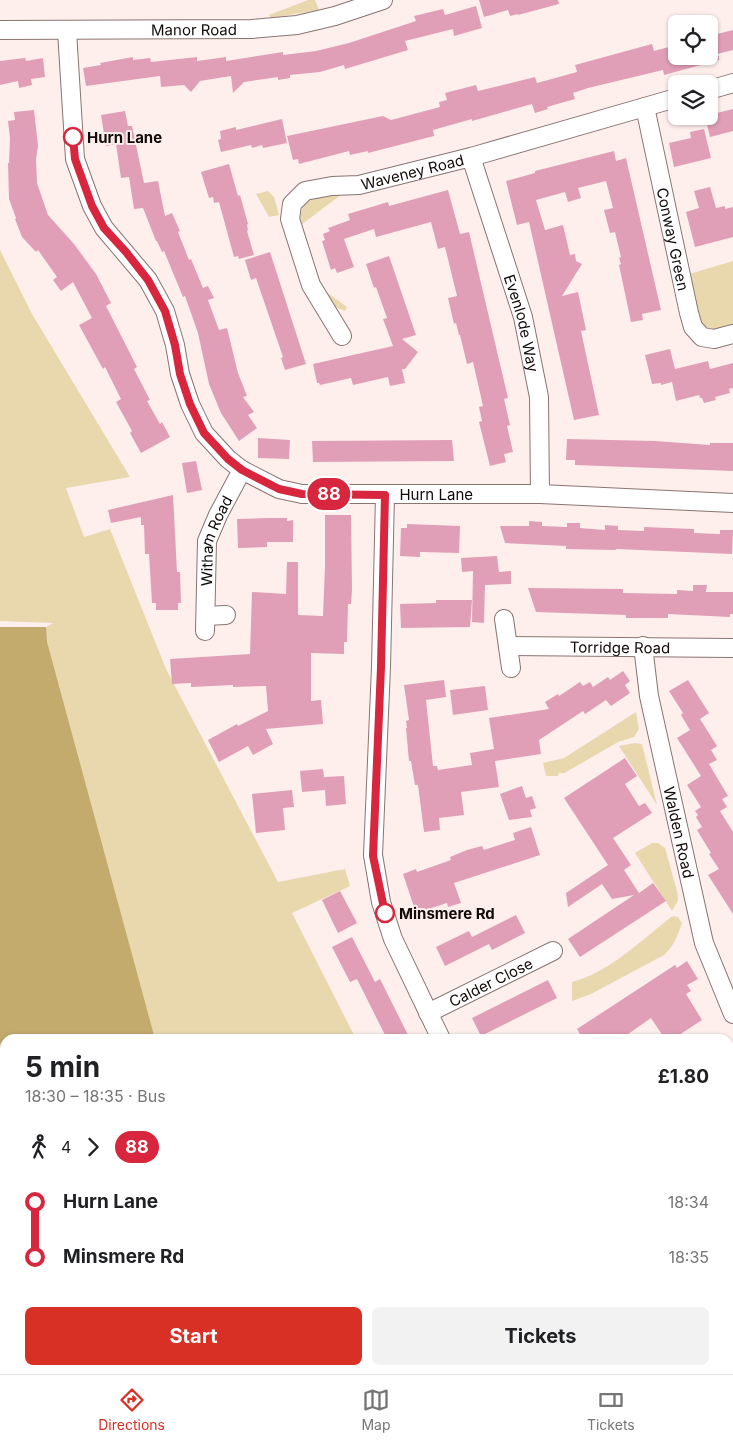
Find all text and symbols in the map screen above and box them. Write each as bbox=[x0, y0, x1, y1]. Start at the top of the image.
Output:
map controls bbox=[668, 15, 718, 125]
button: locate bbox=[668, 15, 718, 65]
street label: Manor Road bbox=[151, 20, 237, 39]
button: layers bbox=[668, 75, 718, 125]
marker: Hurn Lane bbox=[63, 127, 83, 147]
place label: Hurn Lane bbox=[87, 128, 162, 147]
street label: Waveney Road bbox=[359, 150, 466, 194]
street label: Conway Green bbox=[653, 186, 693, 292]
street label: Evenlode Way bbox=[500, 272, 543, 374]
line badge: 88 bbox=[306, 478, 352, 510]
text: 88 bbox=[317, 483, 341, 504]
street label: Hurn Lane bbox=[399, 485, 473, 504]
street label: Witham Road bbox=[196, 492, 236, 586]
street label: Torridge Road bbox=[570, 637, 670, 657]
street label: Walden Road bbox=[660, 785, 699, 880]
marker: Minsmere Rd bbox=[375, 903, 395, 923]
place label: Minsmere Rd bbox=[399, 904, 495, 923]
street label: Calder Close bbox=[446, 953, 536, 1011]
text: 5 min bbox=[25, 1050, 100, 1084]
text: £1.80 bbox=[658, 1065, 709, 1088]
text: 18:30 – 18:35 · Bus bbox=[25, 1086, 166, 1106]
icon: walk bbox=[25, 1133, 53, 1161]
icon: forward bbox=[79, 1133, 107, 1161]
text: 88 bbox=[125, 1136, 149, 1157]
text: 4 bbox=[61, 1137, 71, 1157]
text: Hurn Lane bbox=[63, 1190, 158, 1213]
text: 18:34 bbox=[668, 1192, 709, 1212]
text: Minsmere Rd bbox=[63, 1245, 184, 1268]
text: 18:35 bbox=[668, 1247, 709, 1267]
button: Start bbox=[25, 1307, 362, 1365]
button: Tickets bbox=[372, 1307, 709, 1365]
tab: Directions bbox=[98, 1386, 165, 1433]
tab: Map bbox=[361, 1386, 390, 1433]
tab: Tickets bbox=[587, 1386, 635, 1433]

